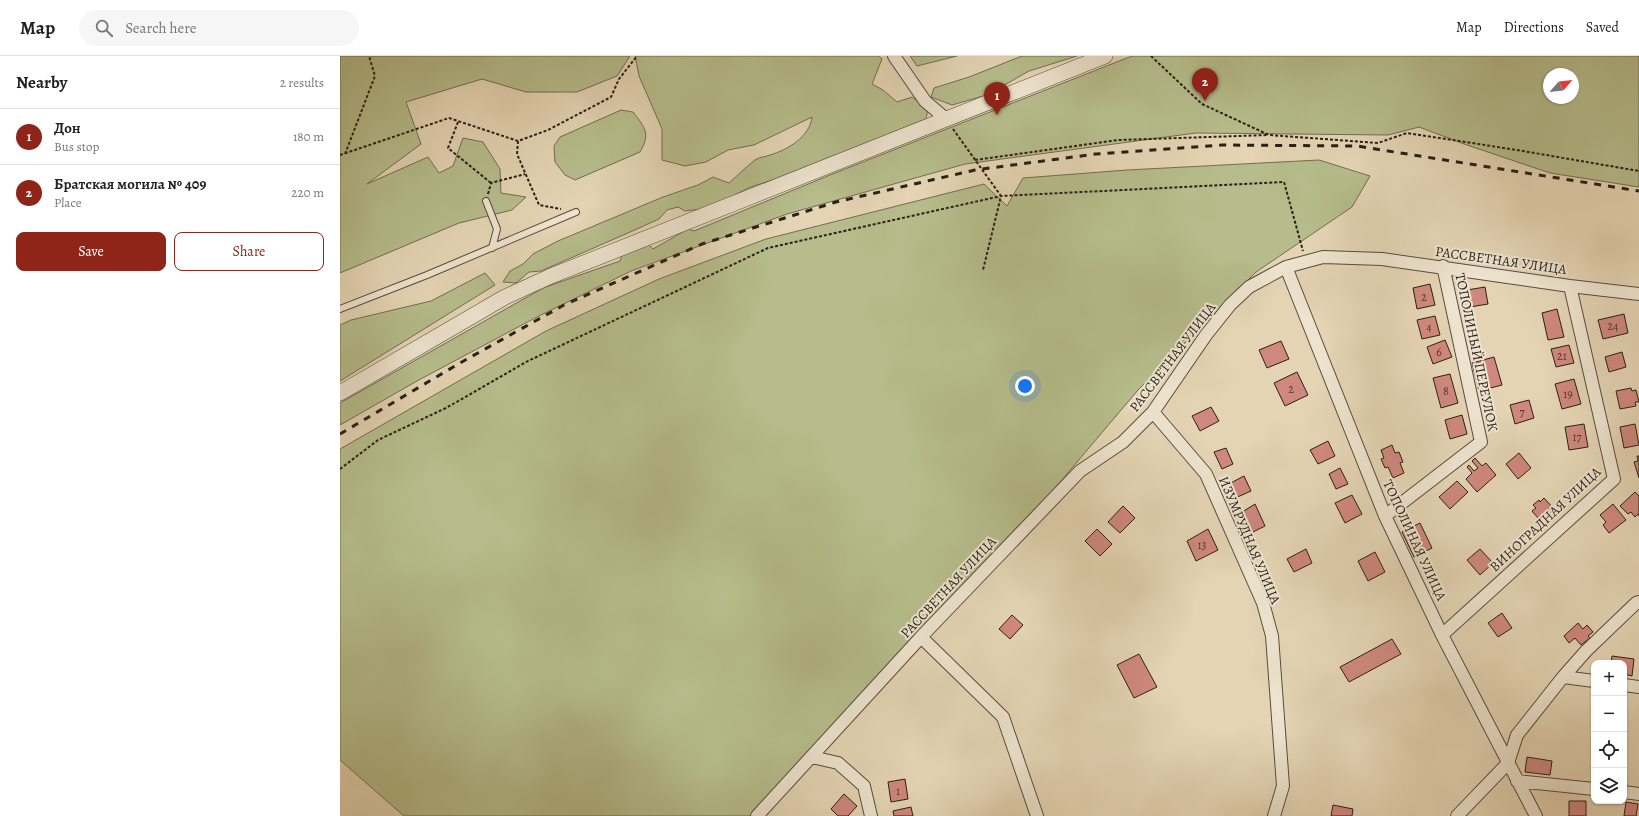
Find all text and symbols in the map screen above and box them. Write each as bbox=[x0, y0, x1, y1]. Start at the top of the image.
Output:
search box bbox=[79, 10, 359, 46]
text: Map bbox=[20, 15, 55, 41]
icon: search bbox=[93, 17, 115, 39]
text: Search here bbox=[125, 18, 197, 38]
text: Map bbox=[1456, 18, 1482, 37]
text: Directions bbox=[1504, 18, 1564, 37]
text: Saved bbox=[1586, 18, 1619, 37]
pin: 2 bbox=[1192, 68, 1218, 101]
north arrow bbox=[1543, 68, 1579, 104]
text: Nearby bbox=[16, 71, 67, 94]
text: 2 results bbox=[280, 74, 324, 91]
pin: 1 bbox=[984, 82, 1010, 115]
text: Дон bbox=[54, 118, 81, 138]
text: 1 bbox=[27, 128, 31, 145]
text: 180 m bbox=[293, 128, 324, 145]
text: Bus stop bbox=[54, 138, 99, 155]
text: Братская могила № 409 bbox=[54, 174, 206, 194]
text: 2 bbox=[26, 184, 32, 201]
text: 220 m bbox=[291, 184, 324, 201]
text: Place bbox=[54, 194, 82, 211]
button: Save bbox=[16, 232, 166, 271]
button: Share bbox=[174, 232, 324, 271]
street label: РАССВЕТНАЯ УЛИЦА bbox=[1434, 242, 1569, 279]
street label: ТОПОЛИНЫЙ ПЕРЕУЛОК bbox=[1450, 271, 1503, 433]
house number: 2 bbox=[1421, 289, 1427, 305]
street label: РАССВЕТНАЯ УЛИЦА bbox=[1125, 298, 1220, 416]
house number: 24 bbox=[1607, 318, 1619, 334]
house number: 4 bbox=[1426, 319, 1432, 335]
house number: 6 bbox=[1436, 344, 1442, 360]
house number: 21 bbox=[1557, 348, 1567, 364]
your location bbox=[1015, 376, 1035, 396]
house number: 2 bbox=[1288, 381, 1294, 397]
house number: 8 bbox=[1443, 383, 1449, 399]
house number: 19 bbox=[1563, 386, 1573, 402]
house number: 7 bbox=[1519, 404, 1525, 420]
house number: 17 bbox=[1572, 429, 1583, 445]
street label: ВИНОГРАДНАЯ УЛИЦА bbox=[1485, 462, 1606, 576]
street label: ИЗУМРУДНАЯ УЛИЦА bbox=[1214, 473, 1285, 608]
street label: ТОПОЛИНАЯ УЛИЦА bbox=[1378, 477, 1451, 604]
street label: РАССВЕТНАЯ УЛИЦА bbox=[896, 532, 1001, 642]
house number: 13 bbox=[1197, 537, 1207, 553]
map controls bbox=[1591, 660, 1627, 804]
button: + bbox=[1591, 660, 1627, 696]
button: − bbox=[1591, 696, 1627, 732]
button: locate bbox=[1591, 732, 1627, 768]
button: layers bbox=[1591, 768, 1627, 804]
house number: 1 bbox=[896, 783, 900, 799]

